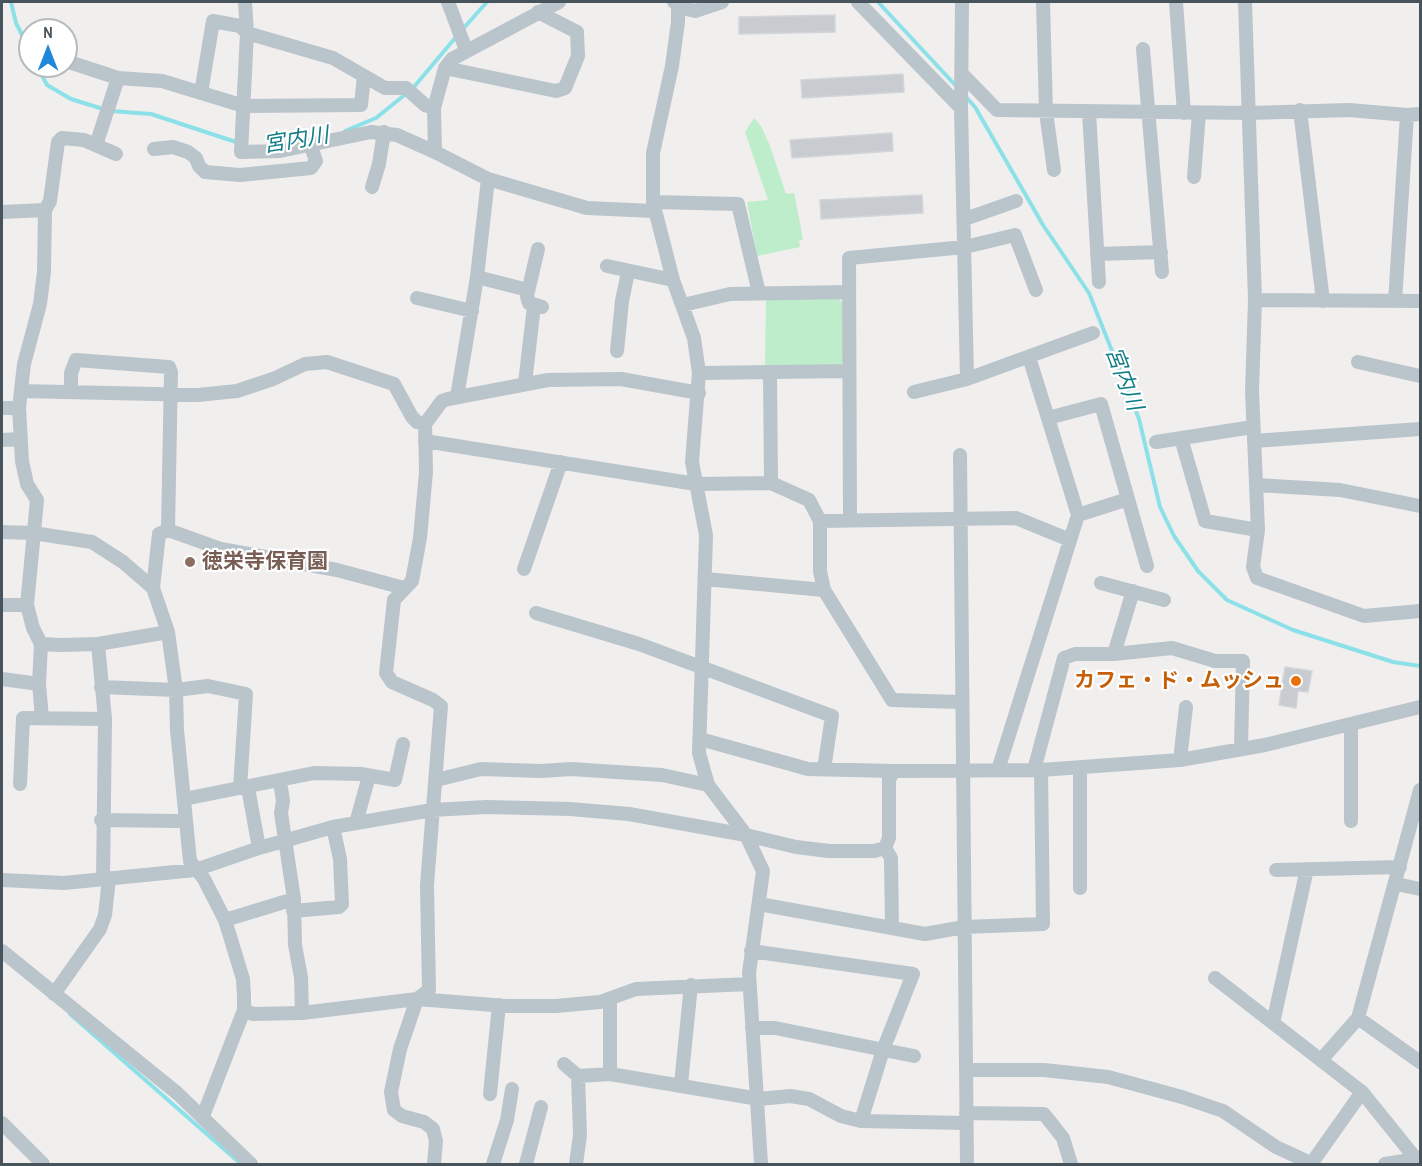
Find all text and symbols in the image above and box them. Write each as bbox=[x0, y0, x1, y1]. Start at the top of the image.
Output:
north arrow bbox=[18, 18, 78, 78]
text: N bbox=[43, 21, 53, 43]
water label: 宮内川 bbox=[261, 123, 331, 159]
water label: 宮内川 bbox=[1099, 343, 1147, 415]
place label: 徳栄寺保育園 bbox=[202, 549, 328, 575]
marker: 徳栄寺保育園 bbox=[183, 555, 197, 569]
place label: カフェ・ド・ムッシュ bbox=[1074, 668, 1284, 694]
marker: カフェ・ド・ムッシュ bbox=[1289, 674, 1303, 688]

